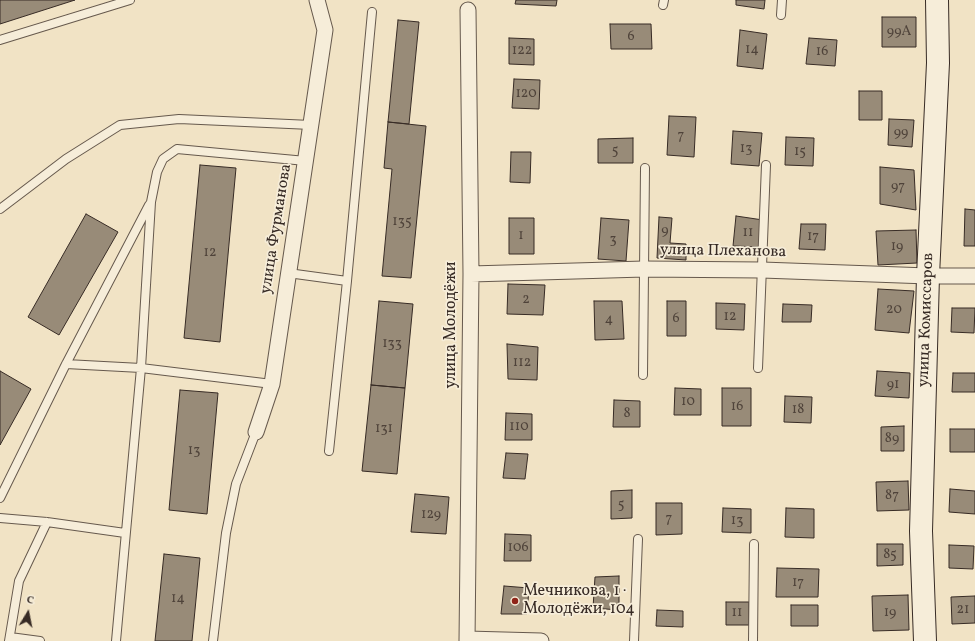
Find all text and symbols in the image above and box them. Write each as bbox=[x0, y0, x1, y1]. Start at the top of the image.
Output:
house number: 99А bbox=[887, 24, 911, 40]
house number: 6 bbox=[627, 29, 635, 45]
house number: 14 bbox=[745, 42, 759, 58]
house number: 122 bbox=[512, 43, 532, 59]
house number: 16 bbox=[816, 44, 828, 60]
house number: 120 bbox=[515, 86, 537, 102]
house number: 99 bbox=[894, 125, 908, 141]
house number: 7 bbox=[678, 128, 684, 144]
house number: 13 bbox=[740, 141, 752, 157]
house number: 5 bbox=[612, 143, 618, 159]
house number: 15 bbox=[794, 144, 806, 160]
street label: улица Фурманова bbox=[257, 163, 297, 295]
house number: 97 bbox=[891, 179, 905, 195]
house number: 135 bbox=[392, 214, 412, 230]
house number: 9 bbox=[661, 223, 669, 239]
house number: 11 bbox=[743, 225, 753, 241]
house number: 1 bbox=[518, 228, 524, 244]
house number: 17 bbox=[807, 229, 819, 245]
house number: 3 bbox=[609, 232, 617, 248]
house number: 19 bbox=[891, 239, 903, 255]
street label: улица Плеханова bbox=[660, 241, 786, 263]
house number: 12 bbox=[204, 245, 216, 261]
street label: улица Комиссаров bbox=[915, 252, 939, 388]
street label: улица Молодёжи bbox=[442, 261, 462, 389]
house number: 2 bbox=[522, 292, 530, 308]
house number: 20 bbox=[886, 302, 902, 318]
house number: 12 bbox=[724, 309, 736, 325]
house number: 6 bbox=[672, 311, 680, 327]
house number: 4 bbox=[605, 312, 613, 328]
house number: 133 bbox=[382, 336, 402, 352]
house number: 112 bbox=[513, 355, 531, 371]
house number: 91 bbox=[887, 377, 899, 393]
house number: 10 bbox=[681, 394, 695, 410]
house number: 16 bbox=[731, 399, 743, 415]
house number: 18 bbox=[792, 402, 804, 418]
house number: 8 bbox=[623, 406, 631, 422]
house number: 110 bbox=[509, 419, 529, 435]
house number: 131 bbox=[375, 421, 393, 437]
house number: 89 bbox=[885, 431, 899, 447]
house number: 13 bbox=[188, 443, 200, 459]
house number: 87 bbox=[885, 488, 899, 504]
house number: 5 bbox=[618, 497, 624, 513]
house number: 129 bbox=[421, 507, 441, 523]
house number: 7 bbox=[666, 511, 672, 527]
house number: 13 bbox=[731, 513, 743, 529]
house number: 106 bbox=[507, 540, 529, 556]
house number: 85 bbox=[883, 547, 897, 563]
house number: 17 bbox=[792, 575, 804, 591]
place label: Мечникова, 1 · Молодёжи, 104 bbox=[523, 582, 635, 620]
house number: 14 bbox=[171, 591, 185, 607]
north arrow bbox=[8, 593, 48, 633]
text: С bbox=[25, 593, 35, 609]
marker: Мечникова, 1 · Молодёжи, 104 bbox=[510, 596, 520, 606]
house number: 21 bbox=[957, 602, 969, 618]
house number: 11 bbox=[732, 605, 742, 621]
house number: 19 bbox=[884, 605, 896, 621]

